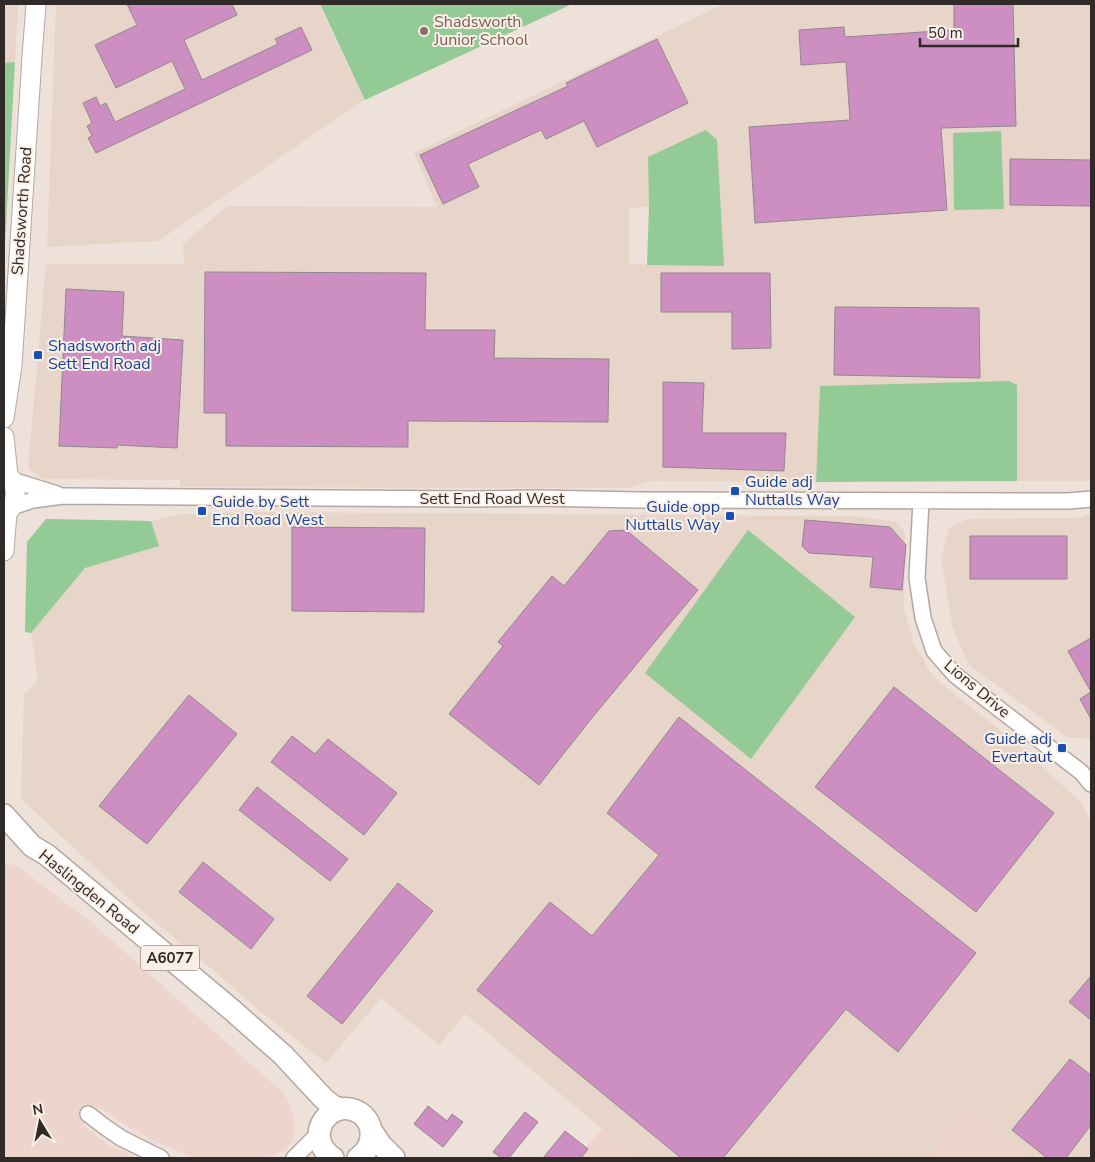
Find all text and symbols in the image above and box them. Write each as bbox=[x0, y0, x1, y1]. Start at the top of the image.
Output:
place label: Shadsworth Junior School bbox=[433, 11, 529, 51]
scale bar bbox=[920, 15, 1018, 47]
text: 50 m bbox=[928, 23, 963, 43]
marker: Shadsworth Junior School bbox=[418, 25, 430, 37]
street label: Shadsworth Road bbox=[7, 146, 37, 276]
place label: Shadsworth adj Sett End Road bbox=[48, 335, 161, 375]
marker: Shadsworth adj Sett End Road bbox=[32, 349, 44, 361]
place label: Guide adj Nuttalls Way bbox=[745, 471, 841, 511]
marker: Guide adj Nuttalls Way bbox=[729, 485, 741, 497]
street label: Sett End Road West bbox=[419, 488, 565, 510]
place label: Guide by Sett End Road West bbox=[212, 491, 324, 531]
place label: Guide opp Nuttalls Way bbox=[625, 496, 721, 536]
marker: Guide by Sett End Road West bbox=[196, 505, 208, 517]
marker: Guide opp Nuttalls Way bbox=[724, 510, 736, 522]
street label: Lions Drive bbox=[939, 655, 1015, 723]
place label: Guide adj Evertaut bbox=[984, 728, 1052, 768]
marker: Guide adj Evertaut bbox=[1056, 742, 1068, 754]
street label: Haslingden Road bbox=[34, 845, 144, 939]
road number: A6077 bbox=[141, 946, 199, 970]
north arrow bbox=[15, 1097, 65, 1147]
text: N bbox=[31, 1099, 45, 1120]

